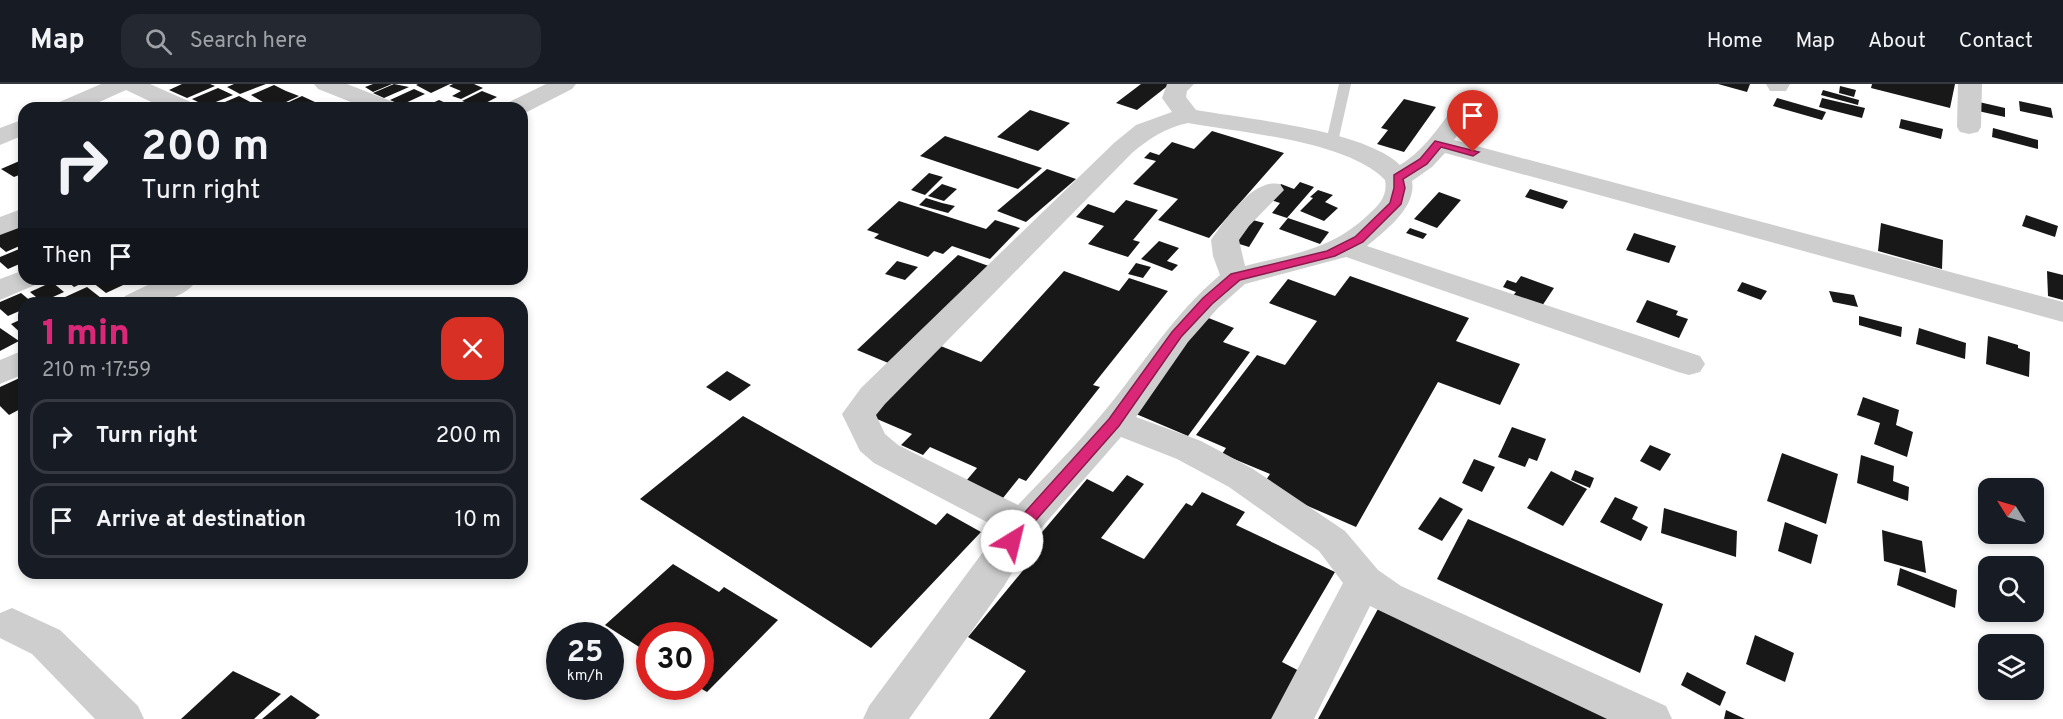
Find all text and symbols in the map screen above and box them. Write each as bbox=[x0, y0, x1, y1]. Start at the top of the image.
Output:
search box bbox=[121, 14, 541, 68]
text: Map bbox=[30, 23, 85, 59]
icon: search bbox=[142, 25, 175, 58]
text: Search here bbox=[190, 28, 307, 55]
text: Home bbox=[1707, 28, 1763, 55]
text: Map bbox=[1796, 28, 1835, 55]
text: About bbox=[1868, 28, 1926, 55]
text: Contact bbox=[1959, 28, 2033, 55]
pin bbox=[1447, 90, 1498, 152]
icon: arrive bbox=[1456, 99, 1489, 132]
text: 200 m bbox=[141, 122, 269, 175]
icon: right bbox=[42, 126, 120, 204]
text: Turn right bbox=[141, 174, 260, 208]
icon: arrive bbox=[104, 240, 137, 273]
text: Then bbox=[42, 243, 92, 270]
text: 1 min bbox=[42, 312, 130, 358]
button: close bbox=[441, 317, 504, 380]
text: 210 m · 17:59 bbox=[42, 358, 151, 384]
icon: right bbox=[45, 420, 78, 453]
text: Turn right bbox=[96, 423, 198, 450]
text: 200 m bbox=[436, 423, 501, 450]
north arrow bbox=[1978, 478, 2044, 544]
map controls bbox=[1978, 478, 2044, 700]
icon: arrive bbox=[45, 504, 78, 537]
text: Arrive at destination bbox=[96, 507, 306, 534]
text: 10 m bbox=[455, 507, 501, 534]
position arrow bbox=[980, 509, 1044, 573]
button: search bbox=[1978, 556, 2044, 622]
speed limit sign: 30 bbox=[636, 622, 714, 700]
button: layers bbox=[1978, 634, 2044, 700]
text: 25 bbox=[567, 635, 603, 672]
text: km/h bbox=[567, 667, 603, 686]

